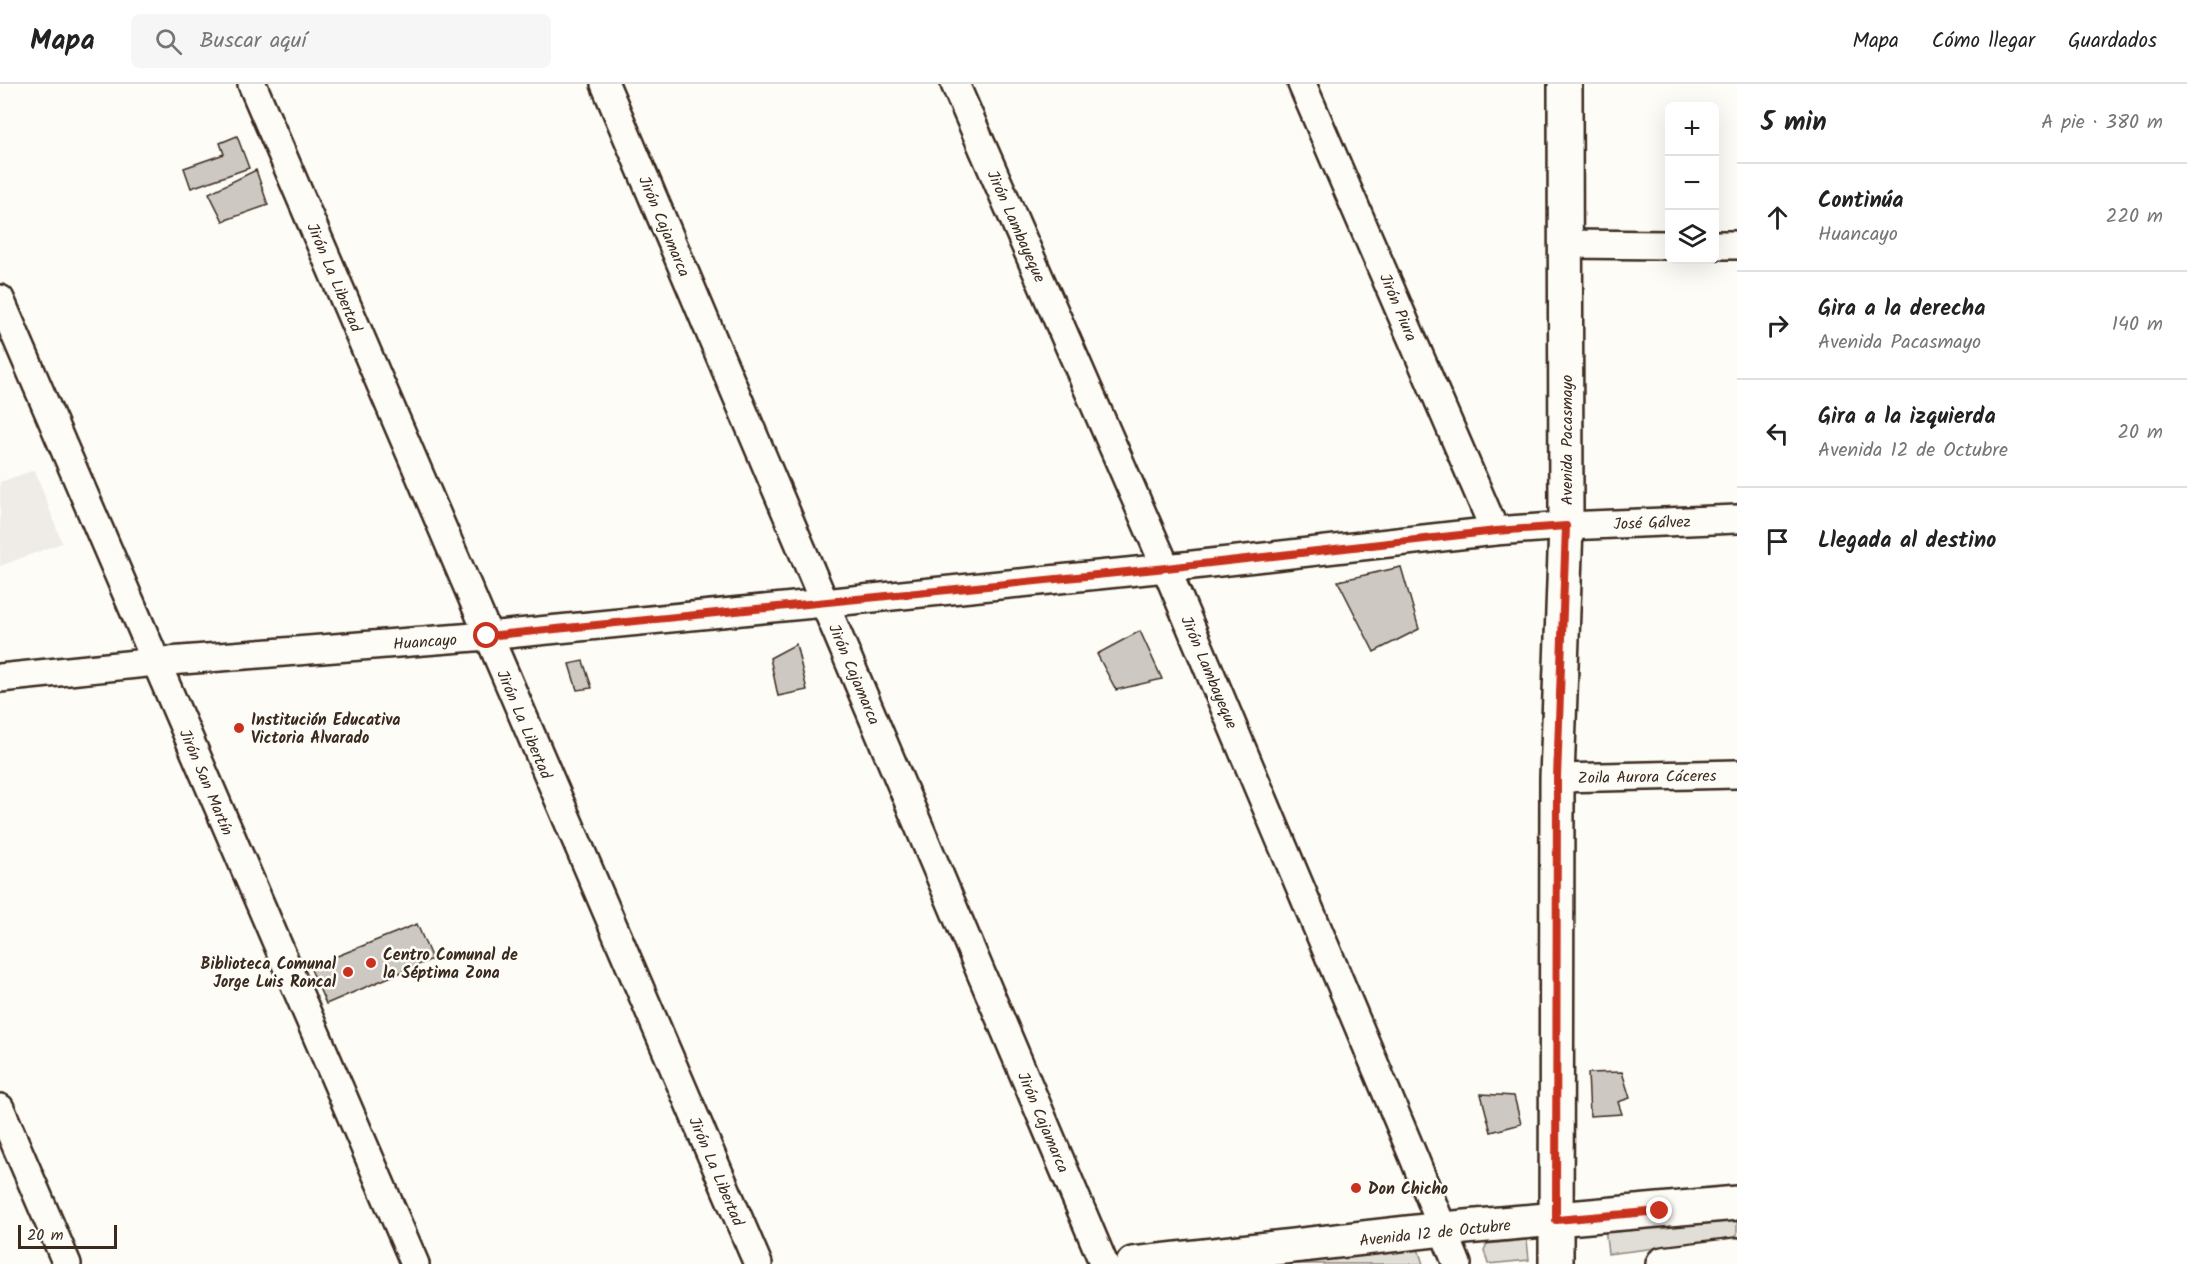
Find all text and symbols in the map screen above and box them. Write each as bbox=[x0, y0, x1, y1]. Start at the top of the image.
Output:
search box bbox=[131, 14, 551, 68]
text: Mapa bbox=[30, 19, 95, 64]
text: Buscar aquí bbox=[200, 24, 307, 59]
icon: search bbox=[152, 25, 185, 58]
text: Mapa bbox=[1852, 25, 1899, 58]
text: Cómo llegar bbox=[1932, 25, 2035, 58]
text: Guardados bbox=[2068, 25, 2157, 58]
map controls bbox=[1665, 102, 1719, 264]
button: + bbox=[1665, 102, 1719, 156]
text: 5 min bbox=[1761, 102, 1827, 144]
text: A pie · 380 m bbox=[2041, 107, 2163, 139]
button: − bbox=[1665, 156, 1719, 210]
street label: Jirón Lambayeque bbox=[980, 166, 1052, 287]
street label: Jirón Cajamarca bbox=[631, 172, 696, 281]
text: Continúa bbox=[1818, 184, 1903, 219]
icon: ahead bbox=[1761, 201, 1794, 234]
text: 220 m bbox=[2106, 201, 2163, 233]
button: layers bbox=[1665, 210, 1719, 264]
street label: Jirón La Libertad bbox=[299, 219, 368, 337]
text: Huancayo bbox=[1818, 219, 1898, 251]
street label: Jirón Piura bbox=[1372, 270, 1423, 346]
text: Gira a la derecha bbox=[1818, 292, 1985, 327]
icon: right bbox=[1761, 309, 1794, 342]
text: 140 m bbox=[2112, 309, 2163, 341]
text: Avenida Pacasmayo bbox=[1818, 327, 1981, 359]
street label: Avenida Pacasmayo bbox=[1555, 375, 1580, 505]
text: Gira a la izquierda bbox=[1818, 400, 1996, 435]
icon: left bbox=[1761, 417, 1794, 450]
text: 20 m bbox=[2117, 417, 2163, 449]
text: Avenida 12 de Octubre bbox=[1818, 435, 2008, 467]
street label: José Gálvez bbox=[1613, 510, 1691, 537]
text: Llegada al destino bbox=[1818, 524, 1996, 559]
icon: arrive bbox=[1761, 525, 1794, 558]
street label: Jirón Lambayeque bbox=[1174, 612, 1244, 733]
street label: Jirón Cajamarca bbox=[821, 620, 886, 729]
route start bbox=[473, 622, 499, 648]
street label: Huancayo bbox=[392, 628, 458, 657]
street label: Jirón La Libertad bbox=[489, 666, 558, 784]
place label: Institución Educativa Victoria Alvarado bbox=[251, 708, 400, 751]
marker: Institución Educativa Victoria Alvarado bbox=[232, 721, 246, 735]
street label: Jirón San Martín bbox=[172, 725, 239, 840]
street label: Zoila Aurora Cáceres bbox=[1577, 764, 1717, 791]
place label: Centro Comunal de la Séptima Zona bbox=[383, 943, 518, 986]
place label: Biblioteca Comunal Jorge Luis Roncal bbox=[201, 952, 337, 995]
marker: Centro Comunal de la Séptima Zona bbox=[364, 956, 378, 970]
marker: Biblioteca Comunal Jorge Luis Roncal bbox=[341, 965, 355, 979]
street label: Jirón Cajamarca bbox=[1010, 1068, 1075, 1177]
street label: Jirón La Libertad bbox=[681, 1113, 750, 1231]
place label: Don Chicho bbox=[1368, 1177, 1448, 1202]
marker: Don Chicho bbox=[1349, 1181, 1363, 1195]
route end bbox=[1646, 1197, 1672, 1223]
street label: Avenida 12 de Octubre bbox=[1358, 1213, 1512, 1254]
scale bar bbox=[18, 1222, 117, 1250]
text: 20 m bbox=[27, 1223, 63, 1248]

